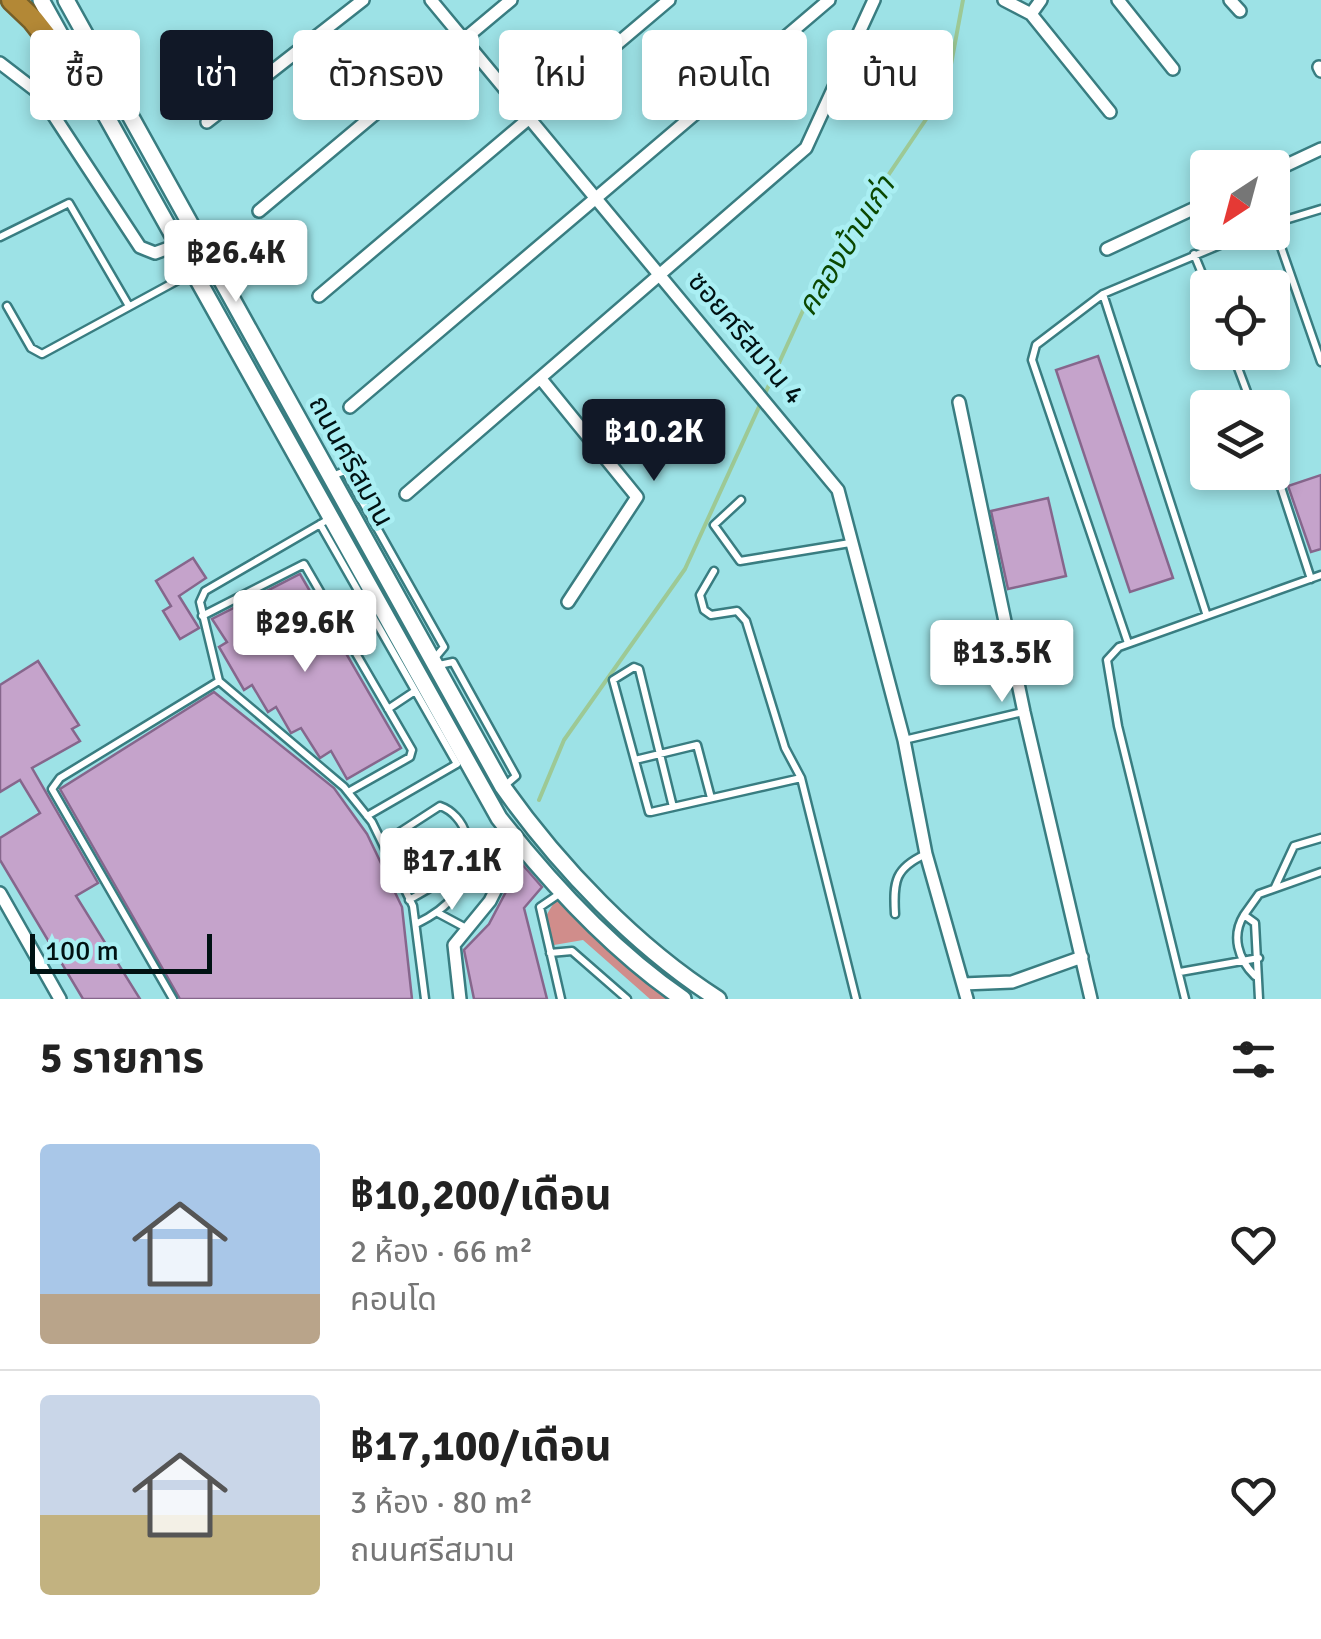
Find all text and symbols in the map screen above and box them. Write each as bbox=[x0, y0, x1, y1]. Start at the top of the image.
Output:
chip: ซื้อ bbox=[30, 30, 140, 120]
chip: เช่า bbox=[160, 30, 273, 120]
chip: ตัวกรอง bbox=[293, 30, 479, 120]
chip: ใหม่ bbox=[499, 30, 622, 120]
chip: คอนโด bbox=[642, 30, 807, 120]
chip: บ้าน bbox=[827, 30, 953, 120]
north arrow bbox=[1190, 150, 1290, 250]
map controls bbox=[1190, 150, 1290, 490]
water label: คลองบ้านเก่า bbox=[789, 168, 904, 322]
pin: ฿26.4K bbox=[155, 220, 317, 305]
text: ฿26.4K bbox=[186, 233, 286, 272]
street label: ซอยศรีสมาน 4 bbox=[681, 265, 811, 411]
button: locate bbox=[1190, 270, 1290, 370]
street label: ถนนศรีสมาน bbox=[301, 390, 401, 532]
button: layers bbox=[1190, 390, 1290, 490]
pin: ฿10.2K bbox=[573, 399, 735, 484]
text: ฿10.2K bbox=[604, 412, 704, 451]
pin: ฿29.6K bbox=[224, 590, 386, 675]
text: ฿29.6K bbox=[255, 603, 355, 642]
pin: ฿13.5K bbox=[921, 620, 1083, 705]
text: ฿13.5K bbox=[952, 633, 1052, 672]
pin: ฿17.1K bbox=[371, 828, 533, 913]
text: ฿17.1K bbox=[402, 841, 502, 880]
scale bar bbox=[30, 929, 212, 974]
text: 100 m bbox=[45, 934, 119, 968]
icon: filters bbox=[1226, 1032, 1281, 1087]
text: 5 รายการ bbox=[40, 1033, 204, 1084]
text: ฿10,200/เดือน bbox=[350, 1170, 612, 1221]
icon: home bbox=[120, 1184, 240, 1304]
icon: heart bbox=[1226, 1217, 1281, 1272]
text: 2 ห้อง · 66 m² bbox=[350, 1232, 533, 1271]
text: คอนโด bbox=[350, 1280, 437, 1319]
text: ฿17,100/เดือน bbox=[350, 1421, 612, 1472]
icon: home bbox=[120, 1435, 240, 1555]
icon: heart bbox=[1226, 1468, 1281, 1523]
text: 3 ห้อง · 80 m² bbox=[350, 1483, 533, 1522]
text: ถนนศรีสมาน bbox=[350, 1531, 515, 1570]

